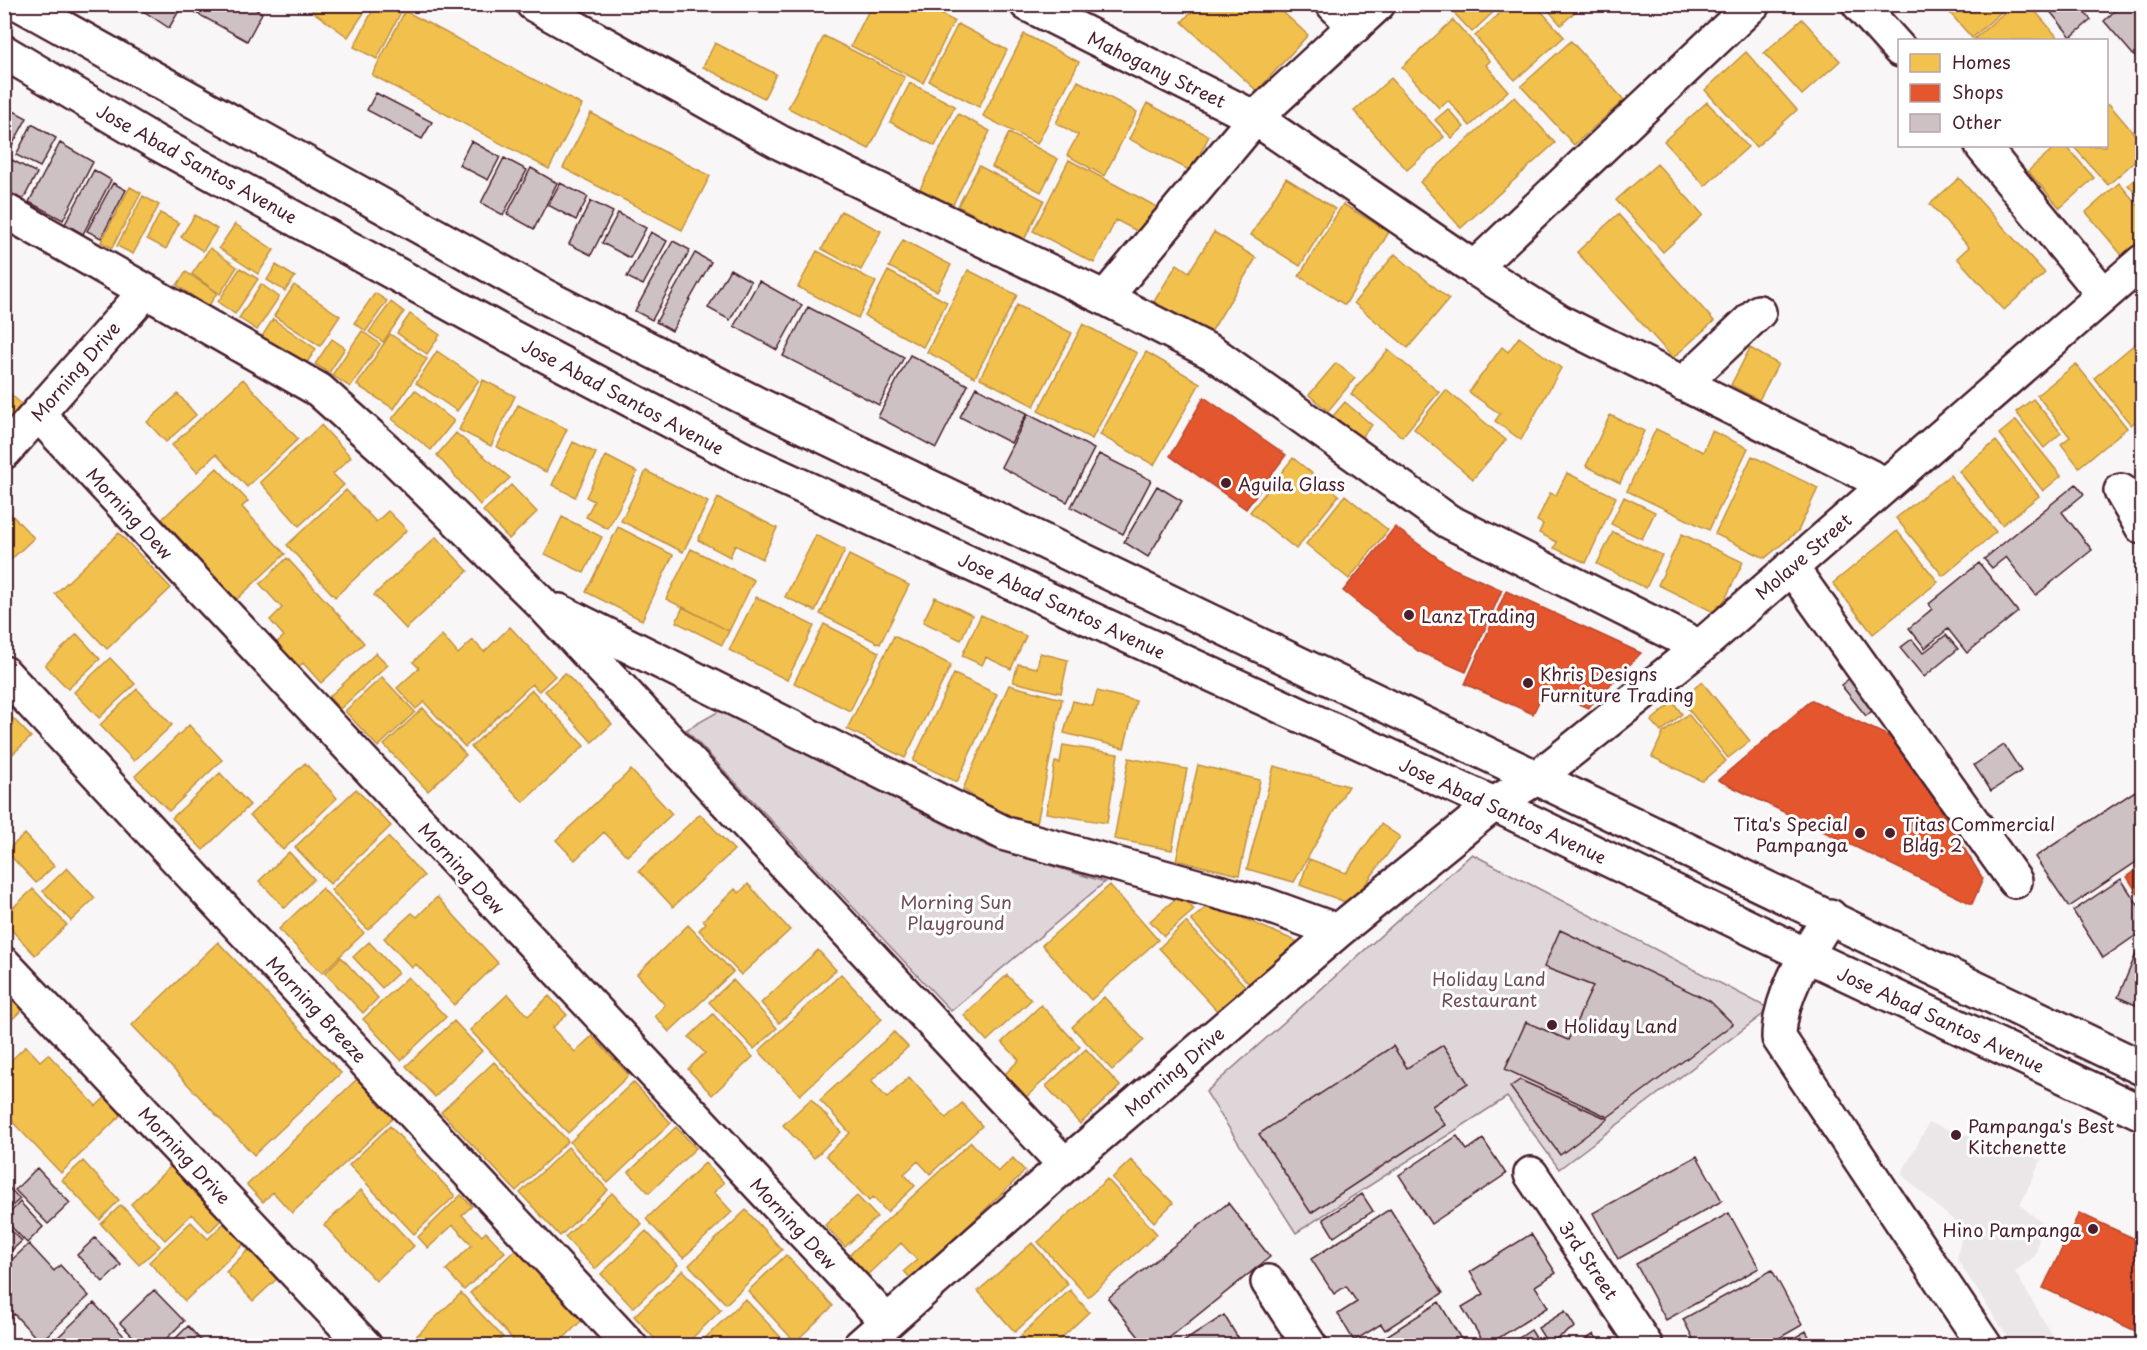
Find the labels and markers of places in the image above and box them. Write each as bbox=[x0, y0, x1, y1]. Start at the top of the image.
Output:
place label: Aguila Glass bbox=[1238, 470, 1345, 497]
marker: Aguila Glass bbox=[1219, 476, 1233, 490]
place label: Lanz Trading bbox=[1421, 602, 1535, 629]
marker: Lanz Trading bbox=[1402, 608, 1416, 622]
place label: Khris Designs Furniture Trading bbox=[1540, 660, 1694, 708]
marker: Khris Designs Furniture Trading bbox=[1521, 676, 1535, 690]
place label: Tita's Special Pampanga bbox=[1733, 810, 1849, 858]
place label: Titas Commercial Bldg. 2 bbox=[1902, 810, 2055, 858]
marker: Tita's Special Pampanga bbox=[1853, 826, 1867, 840]
marker: Titas Commercial Bldg. 2 bbox=[1883, 826, 1897, 840]
place label: Holiday Land bbox=[1564, 1012, 1677, 1039]
marker: Holiday Land bbox=[1545, 1018, 1559, 1032]
place label: Pampanga's Best Kitchenette bbox=[1968, 1112, 2114, 1160]
marker: Pampanga's Best Kitchenette bbox=[1949, 1128, 1963, 1142]
place label: Hino Pampanga bbox=[1943, 1216, 2082, 1243]
marker: Hino Pampanga bbox=[2086, 1222, 2100, 1236]

